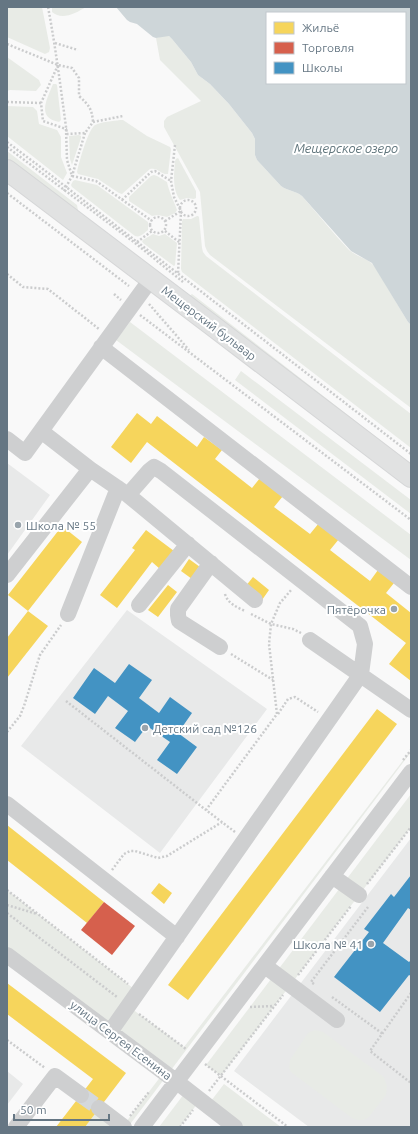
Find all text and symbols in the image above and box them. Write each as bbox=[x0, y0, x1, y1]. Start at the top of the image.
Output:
legend bbox=[266, 12, 406, 84]
text: Жильё bbox=[302, 21, 339, 34]
text: Торговля bbox=[302, 41, 354, 54]
text: Школы bbox=[302, 61, 343, 74]
water label: Мещерское озеро bbox=[294, 141, 398, 155]
street label: Мещерский бульвар bbox=[159, 283, 259, 363]
place label: Школа № 55 bbox=[26, 519, 96, 532]
marker: Школа № 55 bbox=[13, 520, 23, 530]
place label: Пятёрочка bbox=[327, 603, 386, 616]
marker: Пятёрочка bbox=[389, 604, 399, 614]
place label: Детский сад №126 bbox=[153, 722, 257, 735]
marker: Детский сад №126 bbox=[140, 723, 150, 733]
place label: Школа № 41 bbox=[293, 938, 363, 951]
marker: Школа № 41 bbox=[366, 939, 376, 949]
street label: улица Сергея Есенина bbox=[68, 998, 174, 1082]
scale bar bbox=[14, 1096, 109, 1122]
text: 50 m bbox=[20, 1103, 47, 1116]

